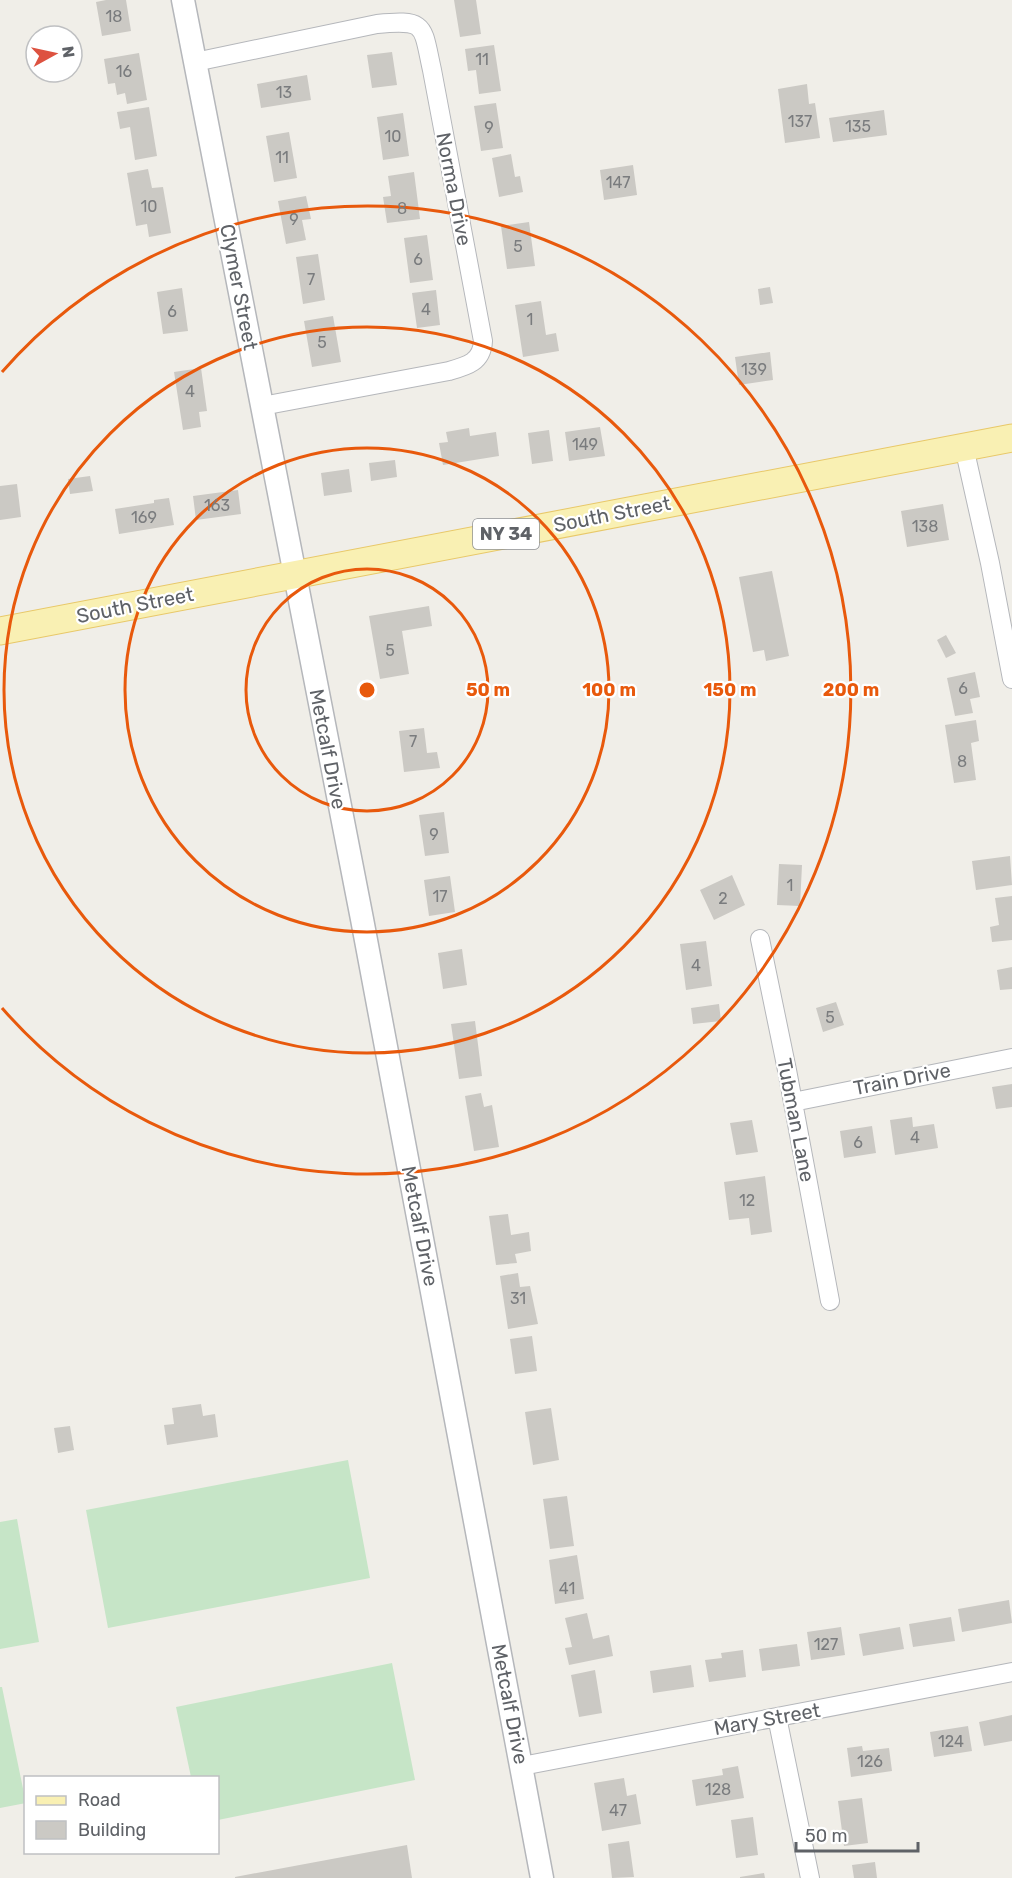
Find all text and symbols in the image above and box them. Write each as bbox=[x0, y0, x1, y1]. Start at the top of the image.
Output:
house number: 18 bbox=[105, 7, 123, 26]
north arrow bbox=[24, 24, 84, 84]
text: N bbox=[58, 45, 79, 59]
house number: 11 bbox=[475, 50, 489, 69]
house number: 16 bbox=[116, 62, 133, 81]
house number: 13 bbox=[276, 83, 292, 102]
house number: 137 bbox=[788, 112, 812, 131]
house number: 135 bbox=[845, 117, 871, 136]
house number: 9 bbox=[484, 118, 494, 137]
house number: 10 bbox=[384, 127, 402, 146]
street label: Norma Drive bbox=[431, 130, 477, 248]
house number: 11 bbox=[275, 148, 289, 167]
house number: 147 bbox=[606, 173, 630, 192]
house number: 10 bbox=[140, 197, 158, 216]
house number: 8 bbox=[397, 199, 407, 218]
house number: 9 bbox=[289, 210, 299, 229]
street label: Clymer Street bbox=[215, 222, 263, 352]
house number: 5 bbox=[513, 237, 523, 256]
house number: 6 bbox=[413, 250, 423, 269]
house number: 7 bbox=[307, 270, 315, 289]
house number: 4 bbox=[421, 300, 431, 319]
house number: 6 bbox=[167, 302, 177, 321]
house number: 1 bbox=[527, 310, 533, 329]
house number: 5 bbox=[317, 333, 327, 352]
house number: 139 bbox=[741, 360, 767, 379]
house number: 4 bbox=[185, 382, 195, 401]
house number: 149 bbox=[572, 435, 598, 454]
street label: South Street bbox=[551, 491, 673, 537]
house number: 163 bbox=[204, 496, 230, 515]
house number: 169 bbox=[131, 508, 157, 527]
house number: 138 bbox=[912, 517, 938, 536]
road number: NY 34 bbox=[473, 519, 539, 549]
street label: South Street bbox=[74, 582, 196, 628]
house number: 5 bbox=[385, 641, 395, 660]
text: 50 m bbox=[466, 679, 510, 701]
text: 100 m bbox=[582, 679, 636, 701]
text: 150 m bbox=[703, 679, 757, 701]
text: 200 m bbox=[823, 679, 879, 701]
house number: 6 bbox=[958, 679, 968, 698]
centre of rings bbox=[357, 680, 377, 700]
street label: Metcalf Drive bbox=[305, 687, 351, 811]
house number: 7 bbox=[409, 732, 417, 751]
house number: 8 bbox=[957, 752, 967, 771]
house number: 9 bbox=[429, 825, 439, 844]
house number: 1 bbox=[787, 876, 793, 895]
house number: 17 bbox=[432, 887, 448, 906]
house number: 2 bbox=[718, 889, 728, 908]
house number: 4 bbox=[691, 956, 701, 975]
house number: 5 bbox=[825, 1008, 835, 1027]
street label: Tubman Lane bbox=[772, 1056, 820, 1184]
street label: Train Drive bbox=[851, 1058, 953, 1100]
house number: 4 bbox=[910, 1128, 920, 1147]
house number: 6 bbox=[853, 1133, 863, 1152]
street label: Metcalf Drive bbox=[397, 1164, 443, 1288]
house number: 12 bbox=[739, 1191, 755, 1210]
house number: 31 bbox=[510, 1289, 526, 1308]
house number: 41 bbox=[559, 1579, 575, 1598]
house number: 127 bbox=[814, 1635, 838, 1654]
street label: Metcalf Drive bbox=[487, 1642, 533, 1766]
street label: Mary Street bbox=[712, 1698, 822, 1740]
house number: 124 bbox=[938, 1732, 964, 1751]
house number: 126 bbox=[857, 1752, 883, 1771]
legend bbox=[24, 1776, 219, 1854]
house number: 128 bbox=[705, 1780, 731, 1799]
text: Road bbox=[78, 1789, 121, 1811]
house number: 47 bbox=[609, 1801, 627, 1820]
scale bar bbox=[796, 1815, 918, 1853]
text: Building bbox=[78, 1819, 146, 1841]
text: 50 m bbox=[805, 1825, 848, 1847]

